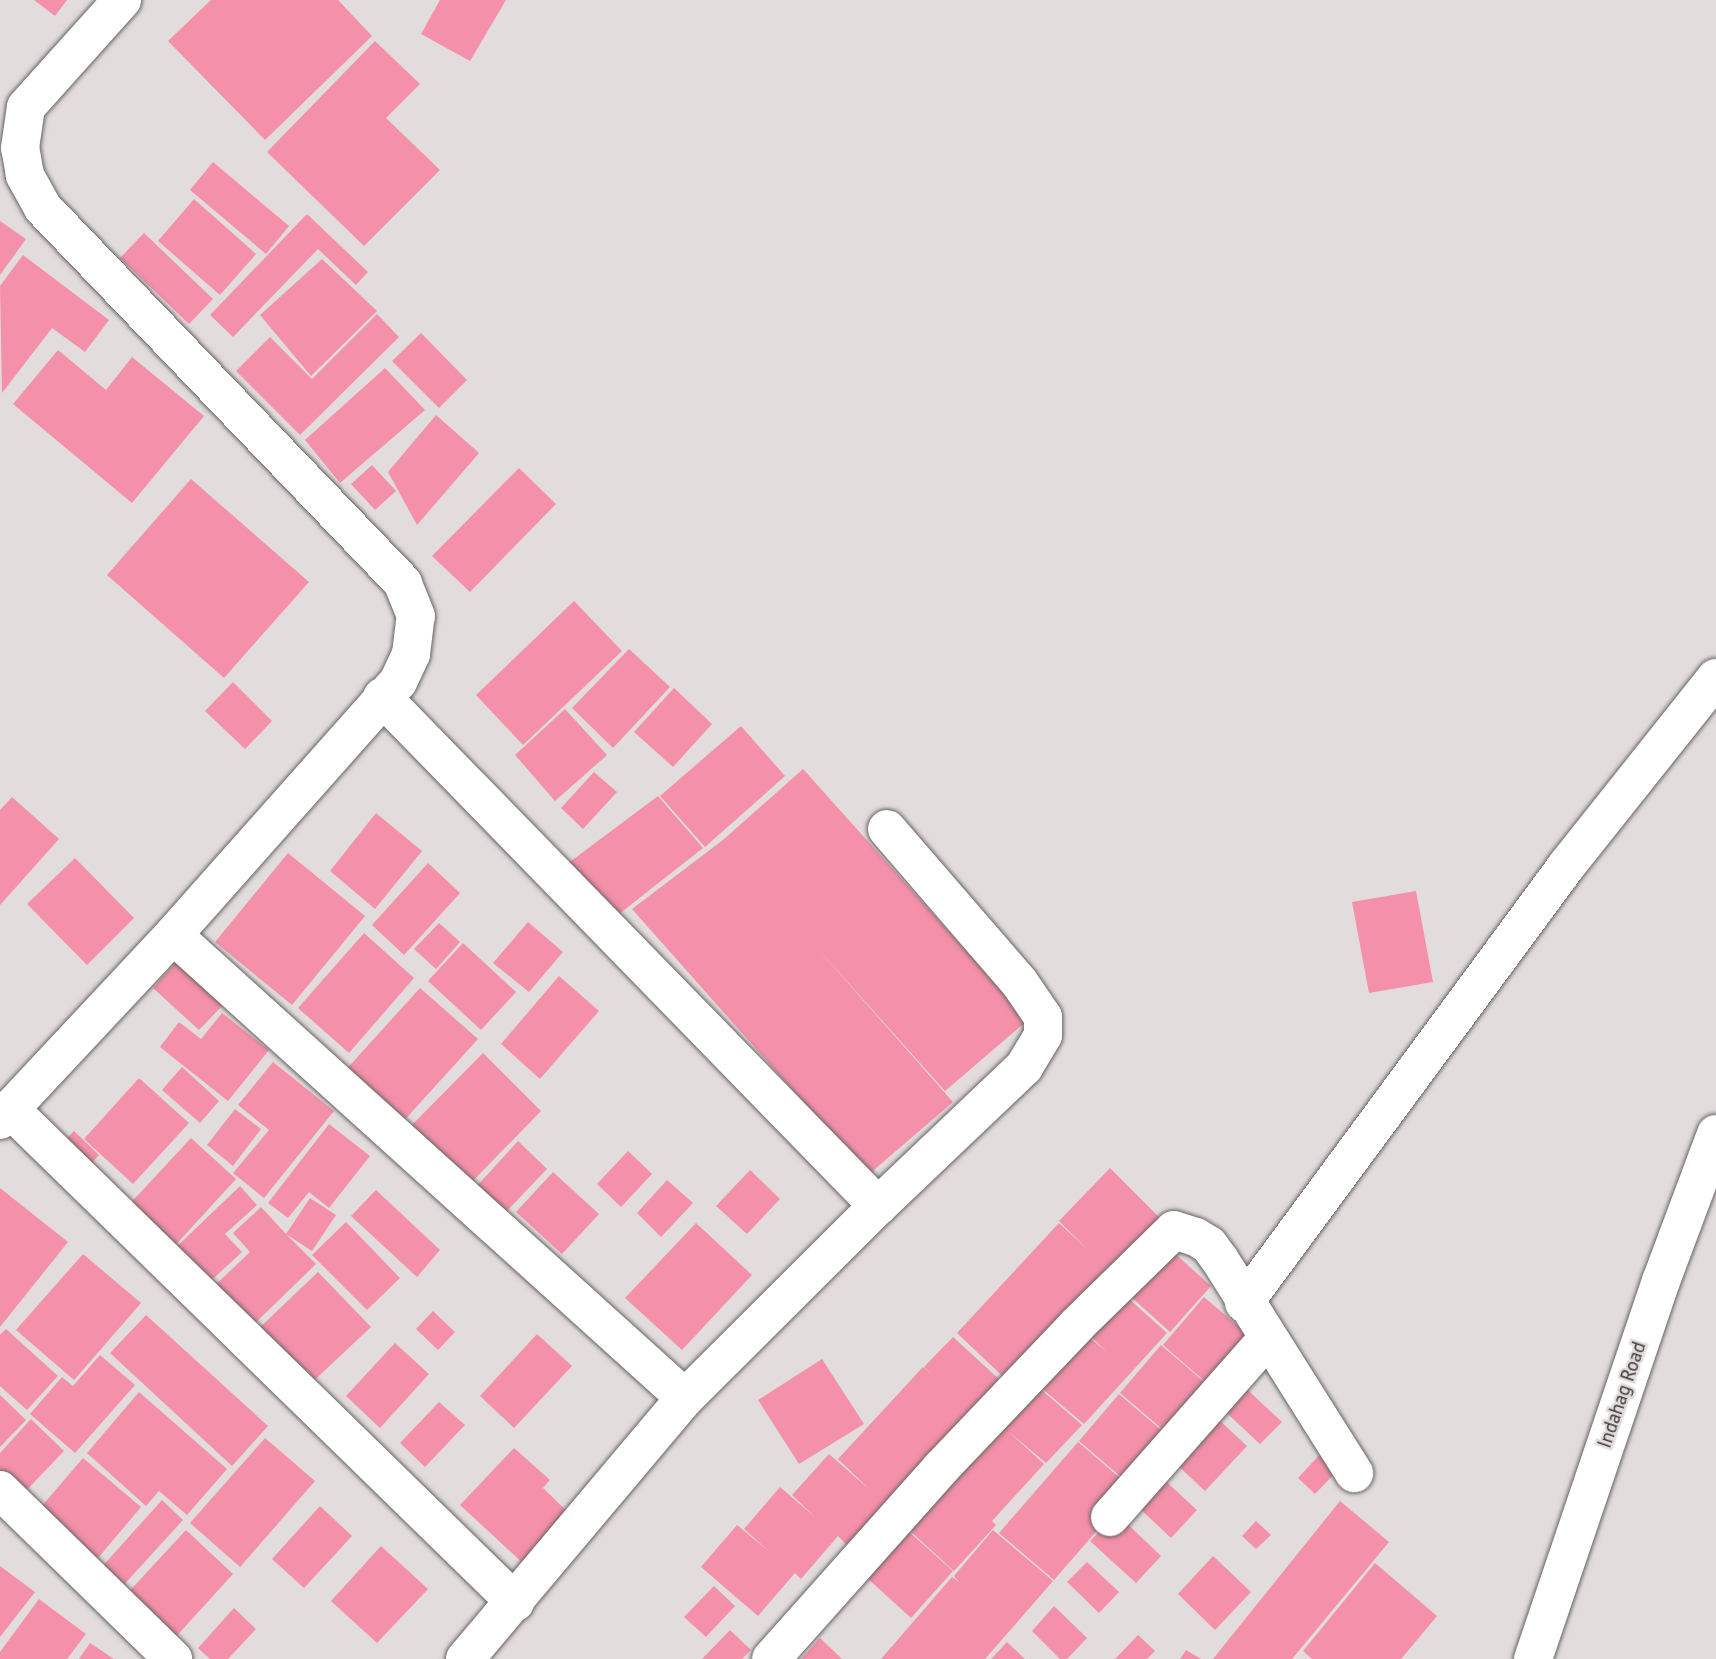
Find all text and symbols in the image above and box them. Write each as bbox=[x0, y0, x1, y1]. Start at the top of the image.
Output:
street label: Indahag Road bbox=[1593, 1339, 1651, 1451]

